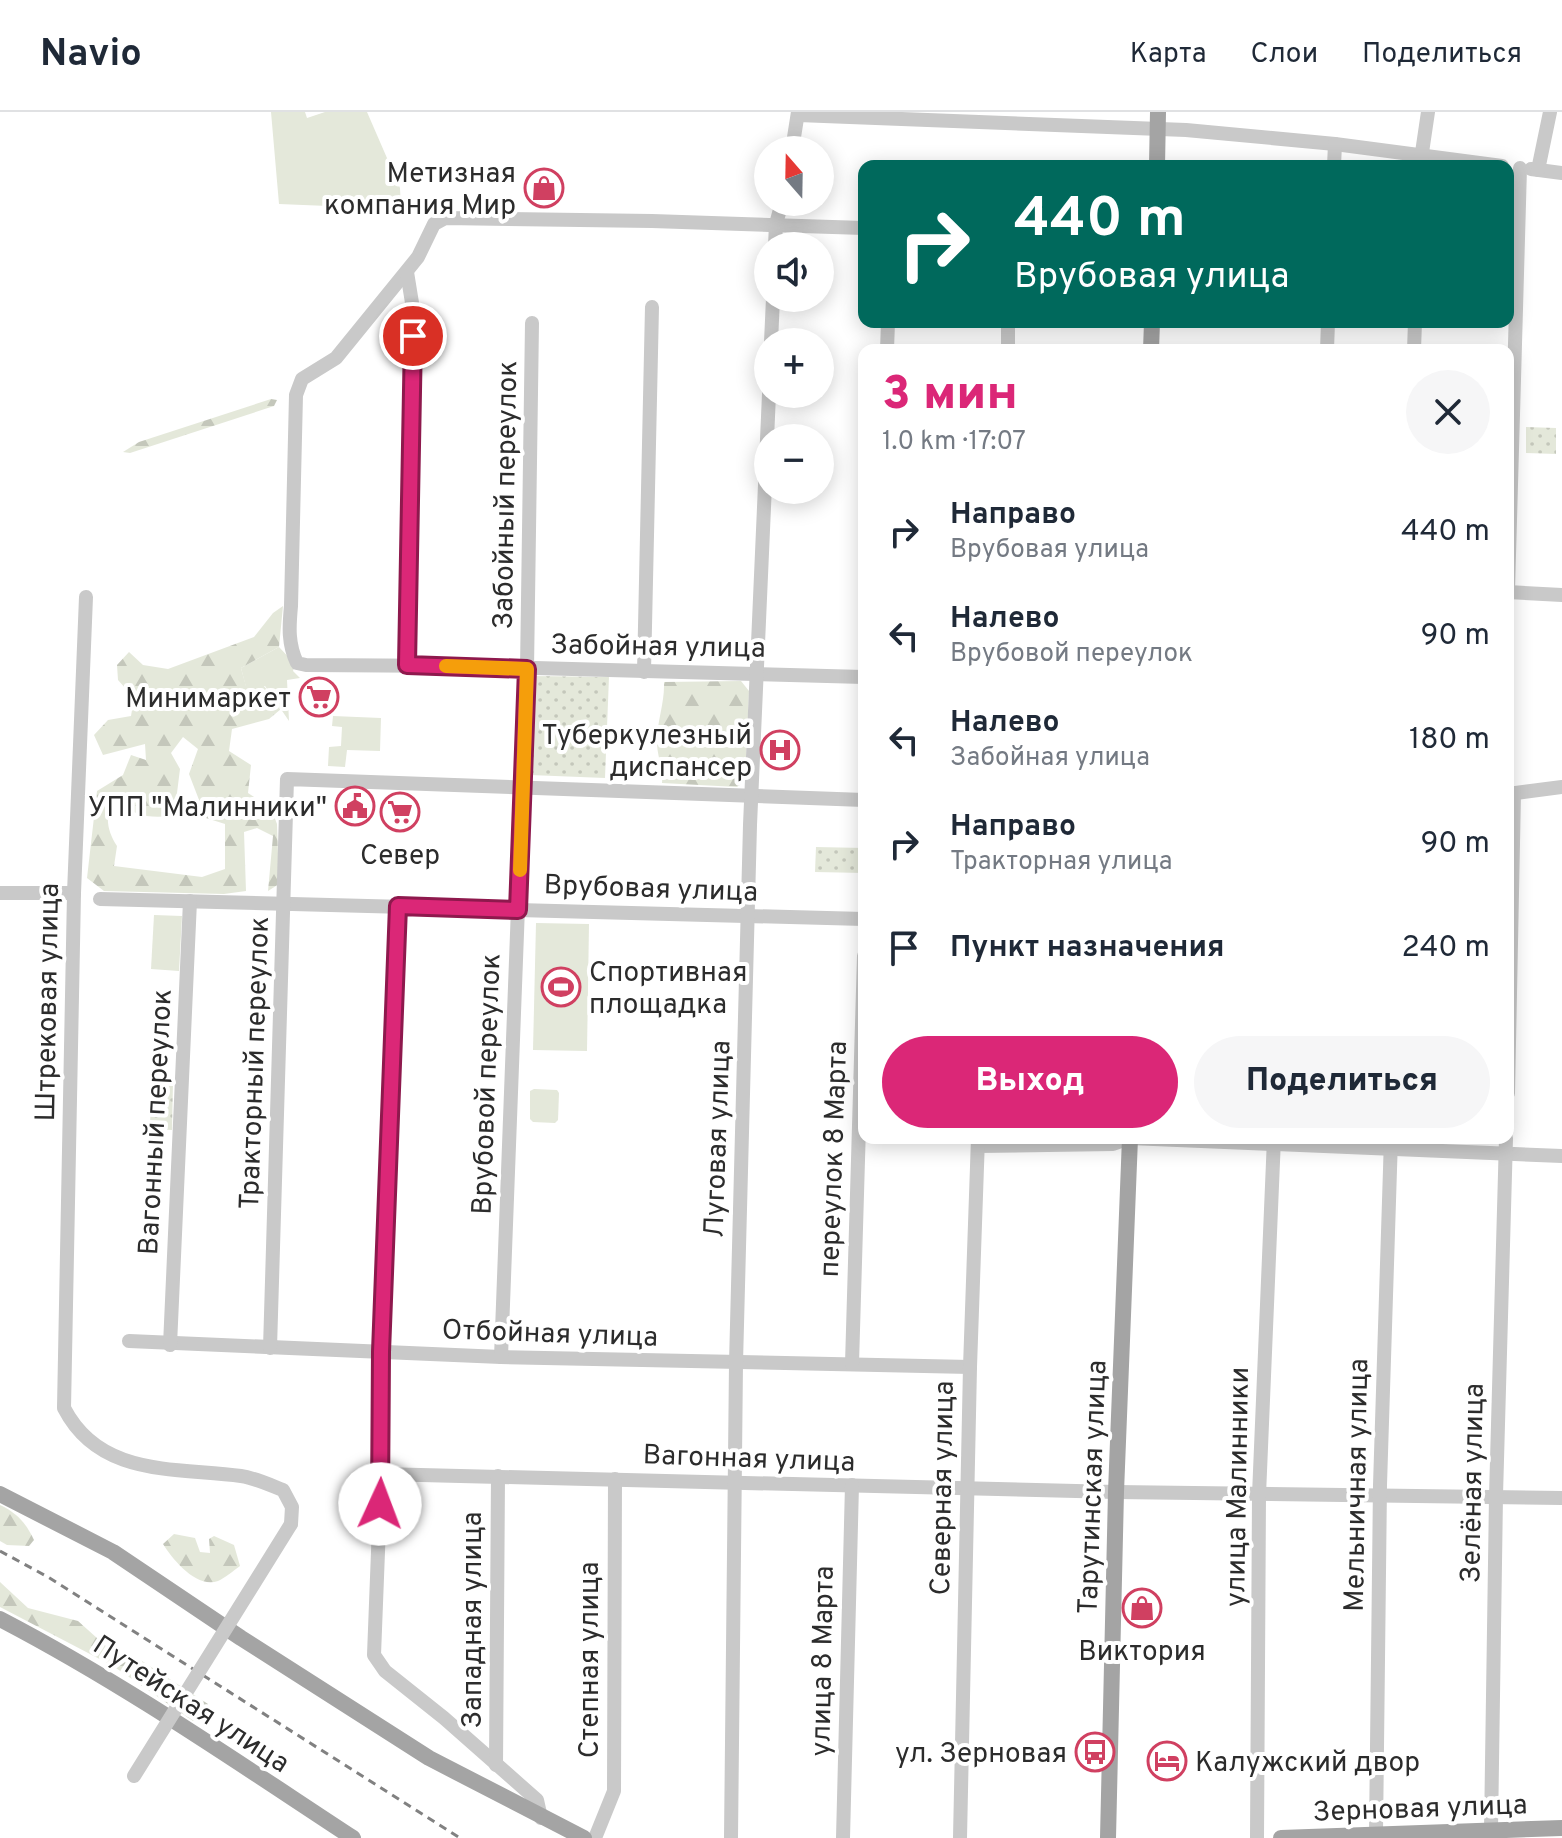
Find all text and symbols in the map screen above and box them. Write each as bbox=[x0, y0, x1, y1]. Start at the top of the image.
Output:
text: Navio bbox=[40, 31, 142, 80]
text: Карта bbox=[1130, 37, 1206, 73]
text: Слои bbox=[1250, 37, 1318, 73]
text: Поделиться bbox=[1362, 37, 1522, 73]
north arrow bbox=[754, 136, 834, 216]
map controls bbox=[754, 136, 834, 504]
place label: Метизная компания Мир bbox=[324, 157, 516, 225]
shop icon: Метизная компания Мир bbox=[523, 167, 565, 209]
text: 440 m bbox=[1014, 186, 1186, 256]
icon: right bbox=[882, 192, 986, 296]
button: sound bbox=[754, 232, 834, 312]
text: Врубовая улица bbox=[1014, 255, 1290, 301]
pin bbox=[379, 302, 447, 370]
icon: arrive bbox=[391, 314, 435, 358]
button: + bbox=[754, 328, 834, 408]
street label: Забойный переулок bbox=[487, 360, 527, 630]
text: 3 мин bbox=[882, 366, 1018, 426]
button: close bbox=[1406, 370, 1490, 454]
button: − bbox=[754, 424, 834, 504]
text: 1.0 km · 17:07 bbox=[882, 426, 1026, 459]
text: Направо bbox=[950, 497, 1076, 534]
icon: right bbox=[882, 510, 926, 554]
text: 440 m bbox=[1401, 514, 1490, 551]
text: Врубовая улица bbox=[950, 534, 1149, 567]
text: Налево bbox=[950, 601, 1059, 638]
icon: left bbox=[882, 614, 926, 658]
text: 90 m bbox=[1421, 618, 1490, 655]
street label: Забойная улица bbox=[550, 628, 766, 668]
text: Врубовой переулок bbox=[950, 638, 1193, 671]
supermarket icon: Минимаркет bbox=[298, 676, 340, 718]
place label: Минимаркет bbox=[125, 682, 291, 718]
text: Налево bbox=[950, 705, 1059, 742]
icon: left bbox=[882, 718, 926, 762]
place label: Туберкулезный диспансер bbox=[542, 719, 752, 787]
text: 180 m bbox=[1409, 722, 1490, 759]
hospital icon: Туберкулезный диспансер bbox=[759, 729, 801, 771]
text: Забойная улица bbox=[950, 742, 1150, 775]
public building icon: УПП "Малинники" bbox=[334, 785, 376, 827]
place label: УПП "Малинники" bbox=[88, 791, 327, 827]
supermarket icon: Север bbox=[379, 791, 421, 833]
text: Направо bbox=[950, 809, 1076, 846]
icon: right bbox=[882, 822, 926, 866]
text: 90 m bbox=[1421, 826, 1490, 863]
place label: Север bbox=[360, 839, 440, 875]
text: Тракторная улица bbox=[950, 846, 1172, 879]
street label: Врубовая улица bbox=[543, 868, 759, 912]
street label: Штрековая улица bbox=[29, 882, 69, 1122]
street label: Тракторный переулок bbox=[233, 916, 279, 1210]
icon: arrive bbox=[882, 926, 926, 970]
text: Пункт назначения bbox=[950, 930, 1224, 967]
text: 240 m bbox=[1402, 930, 1490, 967]
street label: Врубовой переулок bbox=[465, 953, 511, 1215]
place label: Спортивная площадка bbox=[589, 956, 748, 1024]
sports icon: Спортивная площадка bbox=[540, 966, 582, 1008]
street label: Вагонный переулок bbox=[132, 988, 182, 1256]
button: Выход bbox=[882, 1036, 1178, 1128]
button: Поделиться bbox=[1194, 1036, 1490, 1128]
street label: Луговая улица bbox=[698, 1040, 740, 1239]
street label: переулок 8 Марта bbox=[813, 1040, 857, 1278]
street label: Отбойная улица bbox=[441, 1313, 659, 1357]
street label: Мельничная улица bbox=[1338, 1358, 1378, 1612]
street label: Тарутинская улица bbox=[1072, 1359, 1116, 1615]
street label: улица Малинники bbox=[1219, 1367, 1259, 1608]
street label: Северная улица bbox=[924, 1380, 964, 1596]
street label: Зелёная улица bbox=[1454, 1383, 1494, 1583]
street label: Вагонная улица bbox=[642, 1438, 856, 1482]
position arrow bbox=[338, 1462, 422, 1546]
street label: Западная улица bbox=[456, 1511, 492, 1729]
street label: Степная улица bbox=[573, 1562, 609, 1758]
street label: улица 8 Марта bbox=[804, 1565, 844, 1757]
shop icon: Виктория bbox=[1121, 1587, 1163, 1629]
street label: Путейская улица bbox=[85, 1629, 295, 1782]
place label: Виктория bbox=[1078, 1635, 1206, 1671]
bus stop icon: ул. Зерновая bbox=[1074, 1731, 1116, 1773]
place label: ул. Зерновая bbox=[895, 1737, 1067, 1773]
hotel icon: Калужский двор bbox=[1146, 1740, 1188, 1782]
place label: Калужский двор bbox=[1195, 1746, 1420, 1782]
street label: Зерновая улица bbox=[1312, 1788, 1528, 1832]

